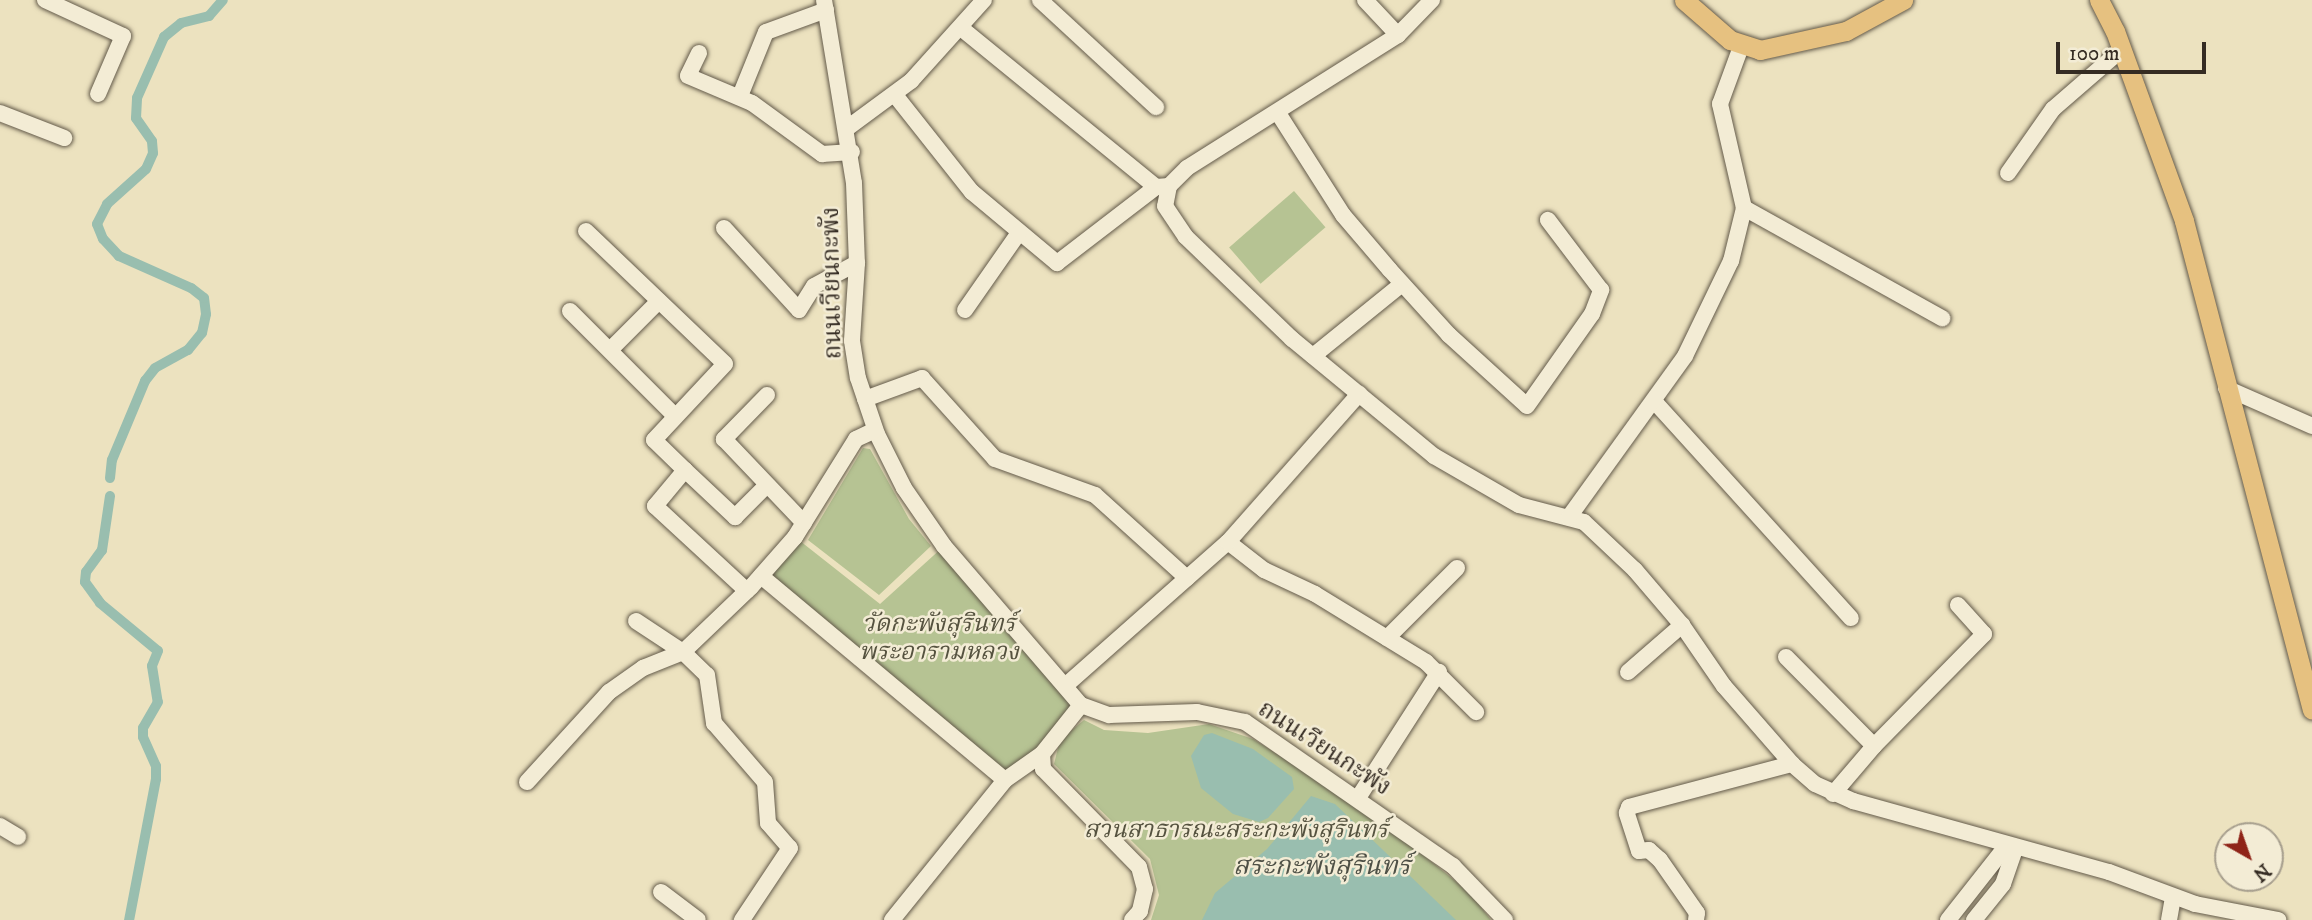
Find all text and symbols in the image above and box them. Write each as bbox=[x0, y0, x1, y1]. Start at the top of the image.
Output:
scale bar bbox=[2060, 28, 2210, 72]
text: 100 m bbox=[2069, 41, 2120, 67]
street label: ถนนเวียนกะพัง bbox=[817, 206, 849, 360]
park label: วัดกะพังสุรินทร์ พระอารามหลวง bbox=[859, 611, 1019, 667]
street label: ถนนเวียนกะพัง bbox=[1252, 695, 1396, 803]
park label: สวนสาธารณะสระกะพังสุรินทร์ bbox=[1084, 817, 1388, 845]
north arrow bbox=[2214, 822, 2284, 892]
water label: สระกะพังสุรินทร์ bbox=[1233, 851, 1411, 883]
text: N bbox=[2248, 858, 2275, 886]

